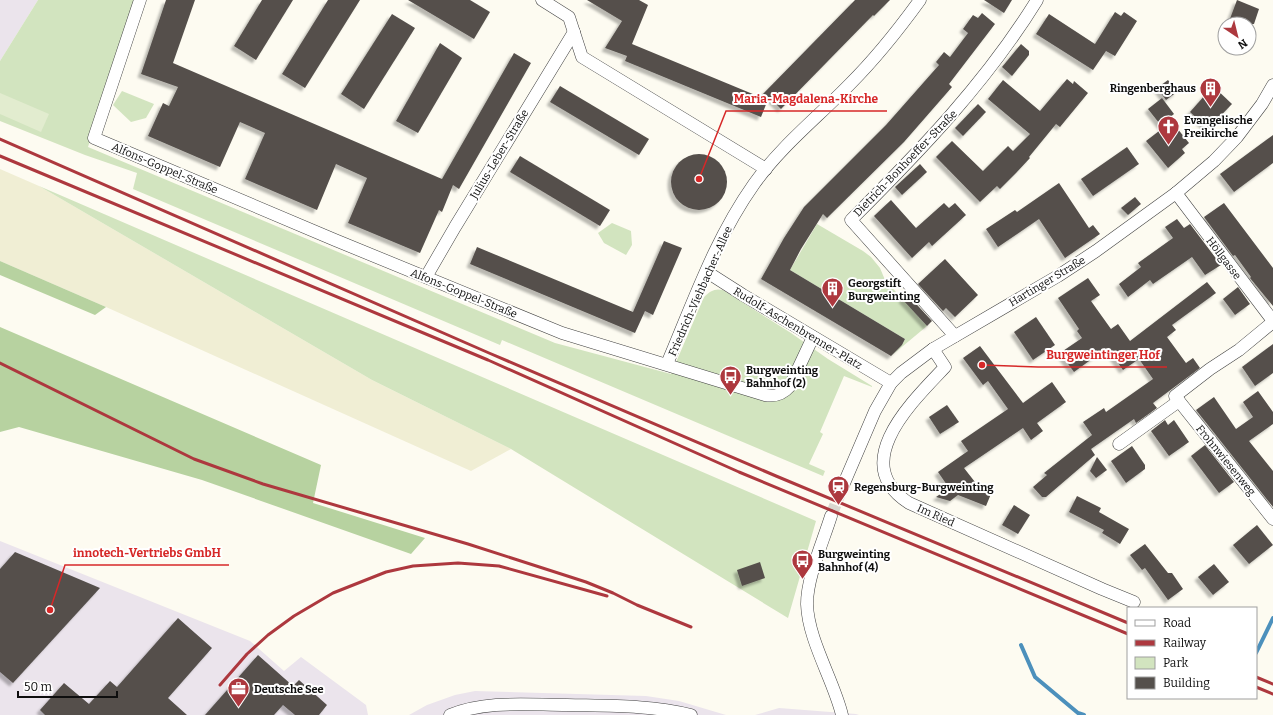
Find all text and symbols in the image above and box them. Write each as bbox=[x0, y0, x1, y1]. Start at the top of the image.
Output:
north arrow bbox=[1217, 16, 1257, 56]
text: N bbox=[1235, 36, 1250, 52]
building icon: Ringenberghaus bbox=[1198, 75, 1224, 108]
place label: Ringenberghaus bbox=[1110, 82, 1197, 95]
callout: Maria-Magdalena-Kirche bbox=[726, 87, 887, 111]
text: Maria-Magdalena-Kirche bbox=[734, 92, 879, 106]
street label: Julius-Leber-Straße bbox=[467, 107, 531, 202]
street label: Dietrich-Bonhoeffer-Straße bbox=[851, 107, 960, 219]
church icon: Evangelische Freikirche bbox=[1155, 113, 1181, 146]
place label: Evangelische Freikirche bbox=[1184, 114, 1253, 140]
street label: Alfons-Goppel-Straße bbox=[110, 140, 220, 197]
street label: Friedrich-Viehbacher-Allee bbox=[666, 224, 735, 358]
street label: Höllgasse bbox=[1203, 234, 1244, 282]
street label: Hartinger Straße bbox=[1007, 254, 1088, 309]
street label: Alfons-Goppel-Straße bbox=[409, 266, 519, 321]
building icon: Georgstift Burgweinting bbox=[820, 276, 846, 309]
place label: Georgstift Burgweinting bbox=[848, 277, 921, 303]
street label: Rudolf-Aschenbrenner-Platz bbox=[731, 285, 864, 372]
callout: Burgweintinger Hof bbox=[1038, 343, 1167, 367]
text: Burgweintinger Hof bbox=[1046, 348, 1161, 362]
bus stop icon: Burgweinting Bahnhof (2) bbox=[717, 363, 743, 396]
place label: Burgweinting Bahnhof (2) bbox=[746, 364, 819, 390]
street label: Frohnwiesenweg bbox=[1193, 422, 1258, 498]
station icon: Regensburg-Burgweinting bbox=[826, 474, 852, 507]
place label: Regensburg-Burgweinting bbox=[854, 481, 994, 494]
street label: Im Ried bbox=[915, 501, 957, 530]
callout: innotech-Vertriebs GmbH bbox=[65, 541, 229, 565]
text: innotech-Vertriebs GmbH bbox=[73, 546, 222, 560]
bus stop icon: Burgweinting Bahnhof (4) bbox=[790, 547, 816, 580]
place label: Burgweinting Bahnhof (4) bbox=[818, 548, 891, 574]
legend bbox=[1127, 607, 1257, 699]
text: Road bbox=[1163, 616, 1191, 630]
text: Railway bbox=[1163, 636, 1207, 650]
text: Park bbox=[1163, 656, 1189, 670]
scale bar bbox=[18, 673, 117, 699]
office icon: Deutsche See bbox=[225, 676, 251, 709]
text: Building bbox=[1163, 676, 1210, 690]
text: 50 m bbox=[24, 680, 53, 694]
place label: Deutsche See bbox=[254, 683, 324, 696]

